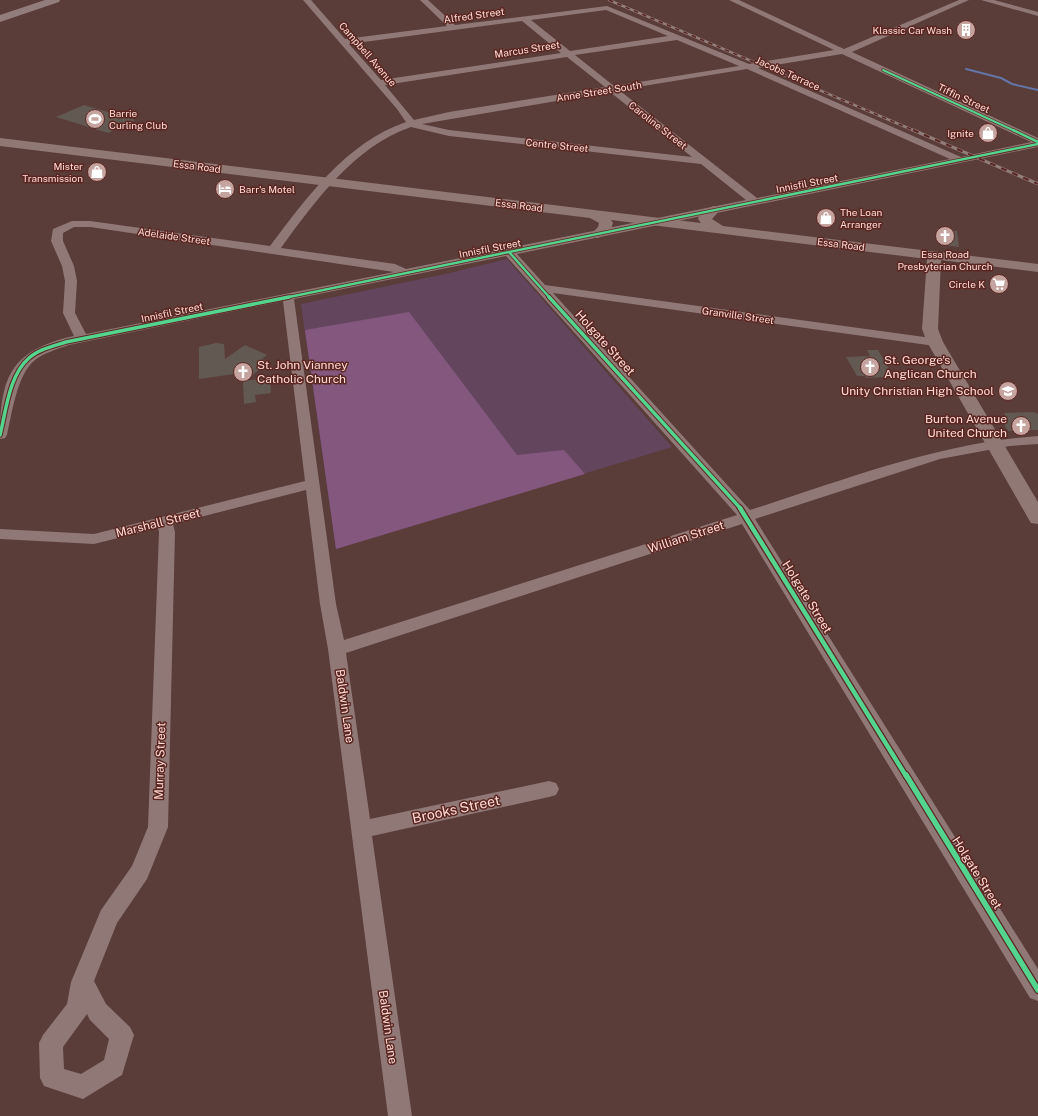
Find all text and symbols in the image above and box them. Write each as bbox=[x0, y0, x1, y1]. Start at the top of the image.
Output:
street label: Alfred Street bbox=[443, 5, 505, 25]
street label: Campbell Avenue bbox=[337, 19, 399, 89]
building icon: Klassic Car Wash bbox=[955, 19, 977, 41]
place label: Klassic Car Wash bbox=[872, 24, 952, 36]
street label: Marcus Street bbox=[493, 38, 561, 60]
street label: Jacobs Terrace bbox=[754, 53, 822, 93]
street label: Anne Street South bbox=[556, 78, 643, 104]
street label: Tiffin Street bbox=[936, 81, 992, 115]
street label: Caroline Street bbox=[627, 99, 689, 151]
place label: Barrie Curling Club bbox=[109, 107, 167, 131]
sports icon: Barrie Curling Club bbox=[84, 108, 106, 130]
shop icon: Ignite bbox=[977, 122, 999, 144]
place label: Ignite bbox=[947, 127, 974, 139]
street label: Centre Street bbox=[525, 136, 589, 154]
street label: Essa Road bbox=[173, 157, 222, 175]
place label: Mister Transmission bbox=[22, 160, 83, 184]
shop icon: Mister Transmission bbox=[86, 161, 108, 183]
street label: Innisfil Street bbox=[775, 171, 839, 195]
hotel icon: Barr's Motel bbox=[214, 178, 236, 200]
place label: Barr's Motel bbox=[239, 183, 295, 195]
street label: Essa Road bbox=[495, 196, 544, 214]
place label: The Loan Arranger bbox=[840, 206, 882, 230]
shop icon: The Loan Arranger bbox=[815, 207, 837, 229]
street label: Adelaide Street bbox=[137, 225, 211, 247]
church icon: Essa Road Presbyterian Church bbox=[934, 225, 956, 247]
street label: Essa Road bbox=[817, 235, 866, 253]
street label: Innisfil Street bbox=[458, 236, 522, 260]
place label: Essa Road Presbyterian Church bbox=[897, 248, 993, 272]
supermarket icon: Circle K bbox=[988, 273, 1010, 295]
place label: Circle K bbox=[949, 278, 985, 290]
street label: Innisfil Street bbox=[140, 300, 204, 324]
street label: Granville Street bbox=[701, 304, 775, 326]
street label: Holgate Street bbox=[572, 308, 638, 379]
place label: St. George's Anglican Church bbox=[884, 353, 977, 381]
church icon: St. George's Anglican Church bbox=[859, 356, 881, 378]
place label: St. John Vianney Catholic Church bbox=[257, 358, 348, 386]
church icon: St. John Vianney Catholic Church bbox=[232, 361, 254, 383]
school or university icon: Unity Christian High School bbox=[997, 380, 1019, 402]
place label: Unity Christian High School bbox=[841, 384, 994, 398]
place label: Burton Avenue United Church bbox=[925, 412, 1007, 440]
church icon: Burton Avenue United Church bbox=[1010, 415, 1032, 437]
street label: Marshall Street bbox=[114, 506, 202, 540]
street label: William Street bbox=[646, 518, 726, 556]
street label: Holgate Street bbox=[779, 558, 835, 636]
street label: Baldwin Lane bbox=[333, 668, 357, 744]
street label: Murray Street bbox=[152, 722, 168, 800]
street label: Brooks Street bbox=[411, 792, 501, 826]
street label: Holgate Street bbox=[949, 834, 1005, 912]
street label: Baldwin Lane bbox=[376, 989, 400, 1065]

